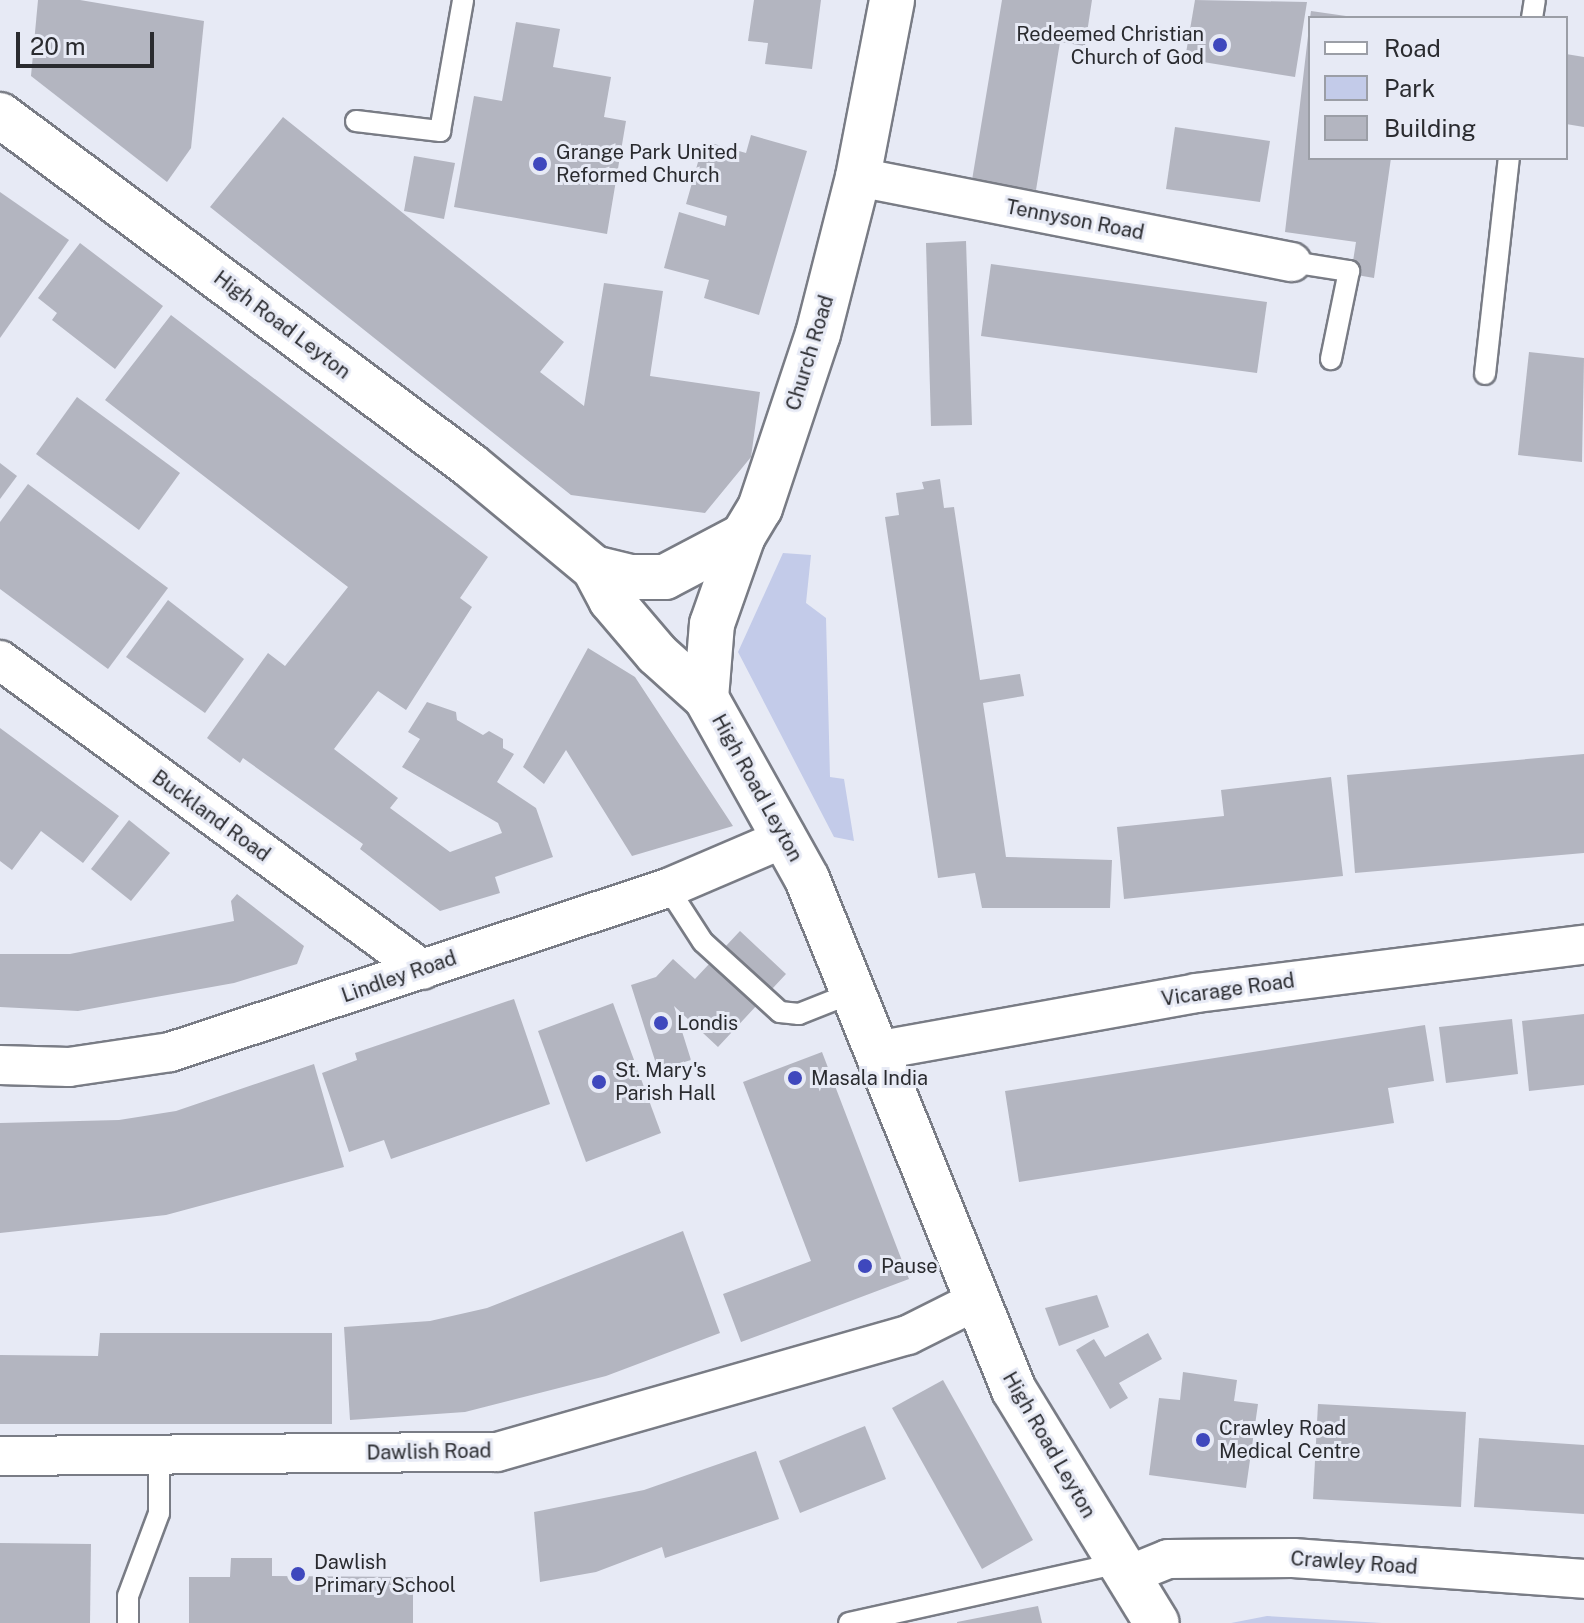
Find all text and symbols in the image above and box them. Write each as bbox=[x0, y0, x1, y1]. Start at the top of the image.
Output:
scale bar bbox=[20, 16, 158, 66]
legend bbox=[1308, 16, 1568, 160]
place label: Redeemed Christian Church of God bbox=[1016, 22, 1204, 69]
text: 20 m bbox=[30, 32, 86, 60]
text: Road bbox=[1384, 34, 1441, 62]
marker: Redeemed Christian Church of God bbox=[1211, 36, 1229, 54]
text: Park bbox=[1384, 74, 1435, 102]
text: Building bbox=[1384, 114, 1476, 142]
place label: Grange Park United Reformed Church bbox=[556, 140, 738, 187]
marker: Grange Park United Reformed Church bbox=[531, 155, 549, 173]
street label: Tennyson Road bbox=[1004, 195, 1146, 245]
street label: High Road Leyton bbox=[209, 266, 355, 384]
street label: Church Road bbox=[781, 292, 839, 414]
street label: High Road Leyton bbox=[707, 710, 807, 866]
street label: Buckland Road bbox=[147, 765, 275, 867]
street label: Lindley Road bbox=[338, 946, 460, 1008]
street label: Vicarage Road bbox=[1160, 969, 1296, 1011]
place label: Londis bbox=[677, 1011, 738, 1035]
marker: Londis bbox=[652, 1014, 670, 1032]
place label: St. Mary's Parish Hall bbox=[615, 1058, 716, 1105]
place label: Masala India bbox=[811, 1066, 928, 1090]
marker: Masala India bbox=[786, 1069, 804, 1087]
marker: St. Mary's Parish Hall bbox=[590, 1073, 608, 1091]
place label: Pause bbox=[881, 1254, 938, 1278]
marker: Pause bbox=[856, 1257, 874, 1275]
street label: High Road Leyton bbox=[997, 1368, 1101, 1522]
place label: Crawley Road Medical Centre bbox=[1219, 1416, 1361, 1463]
marker: Crawley Road Medical Centre bbox=[1194, 1431, 1212, 1449]
street label: Dawlish Road bbox=[366, 1439, 492, 1465]
street label: Crawley Road bbox=[1290, 1547, 1418, 1579]
place label: Dawlish Primary School bbox=[314, 1550, 456, 1597]
marker: Dawlish Primary School bbox=[289, 1565, 307, 1583]

